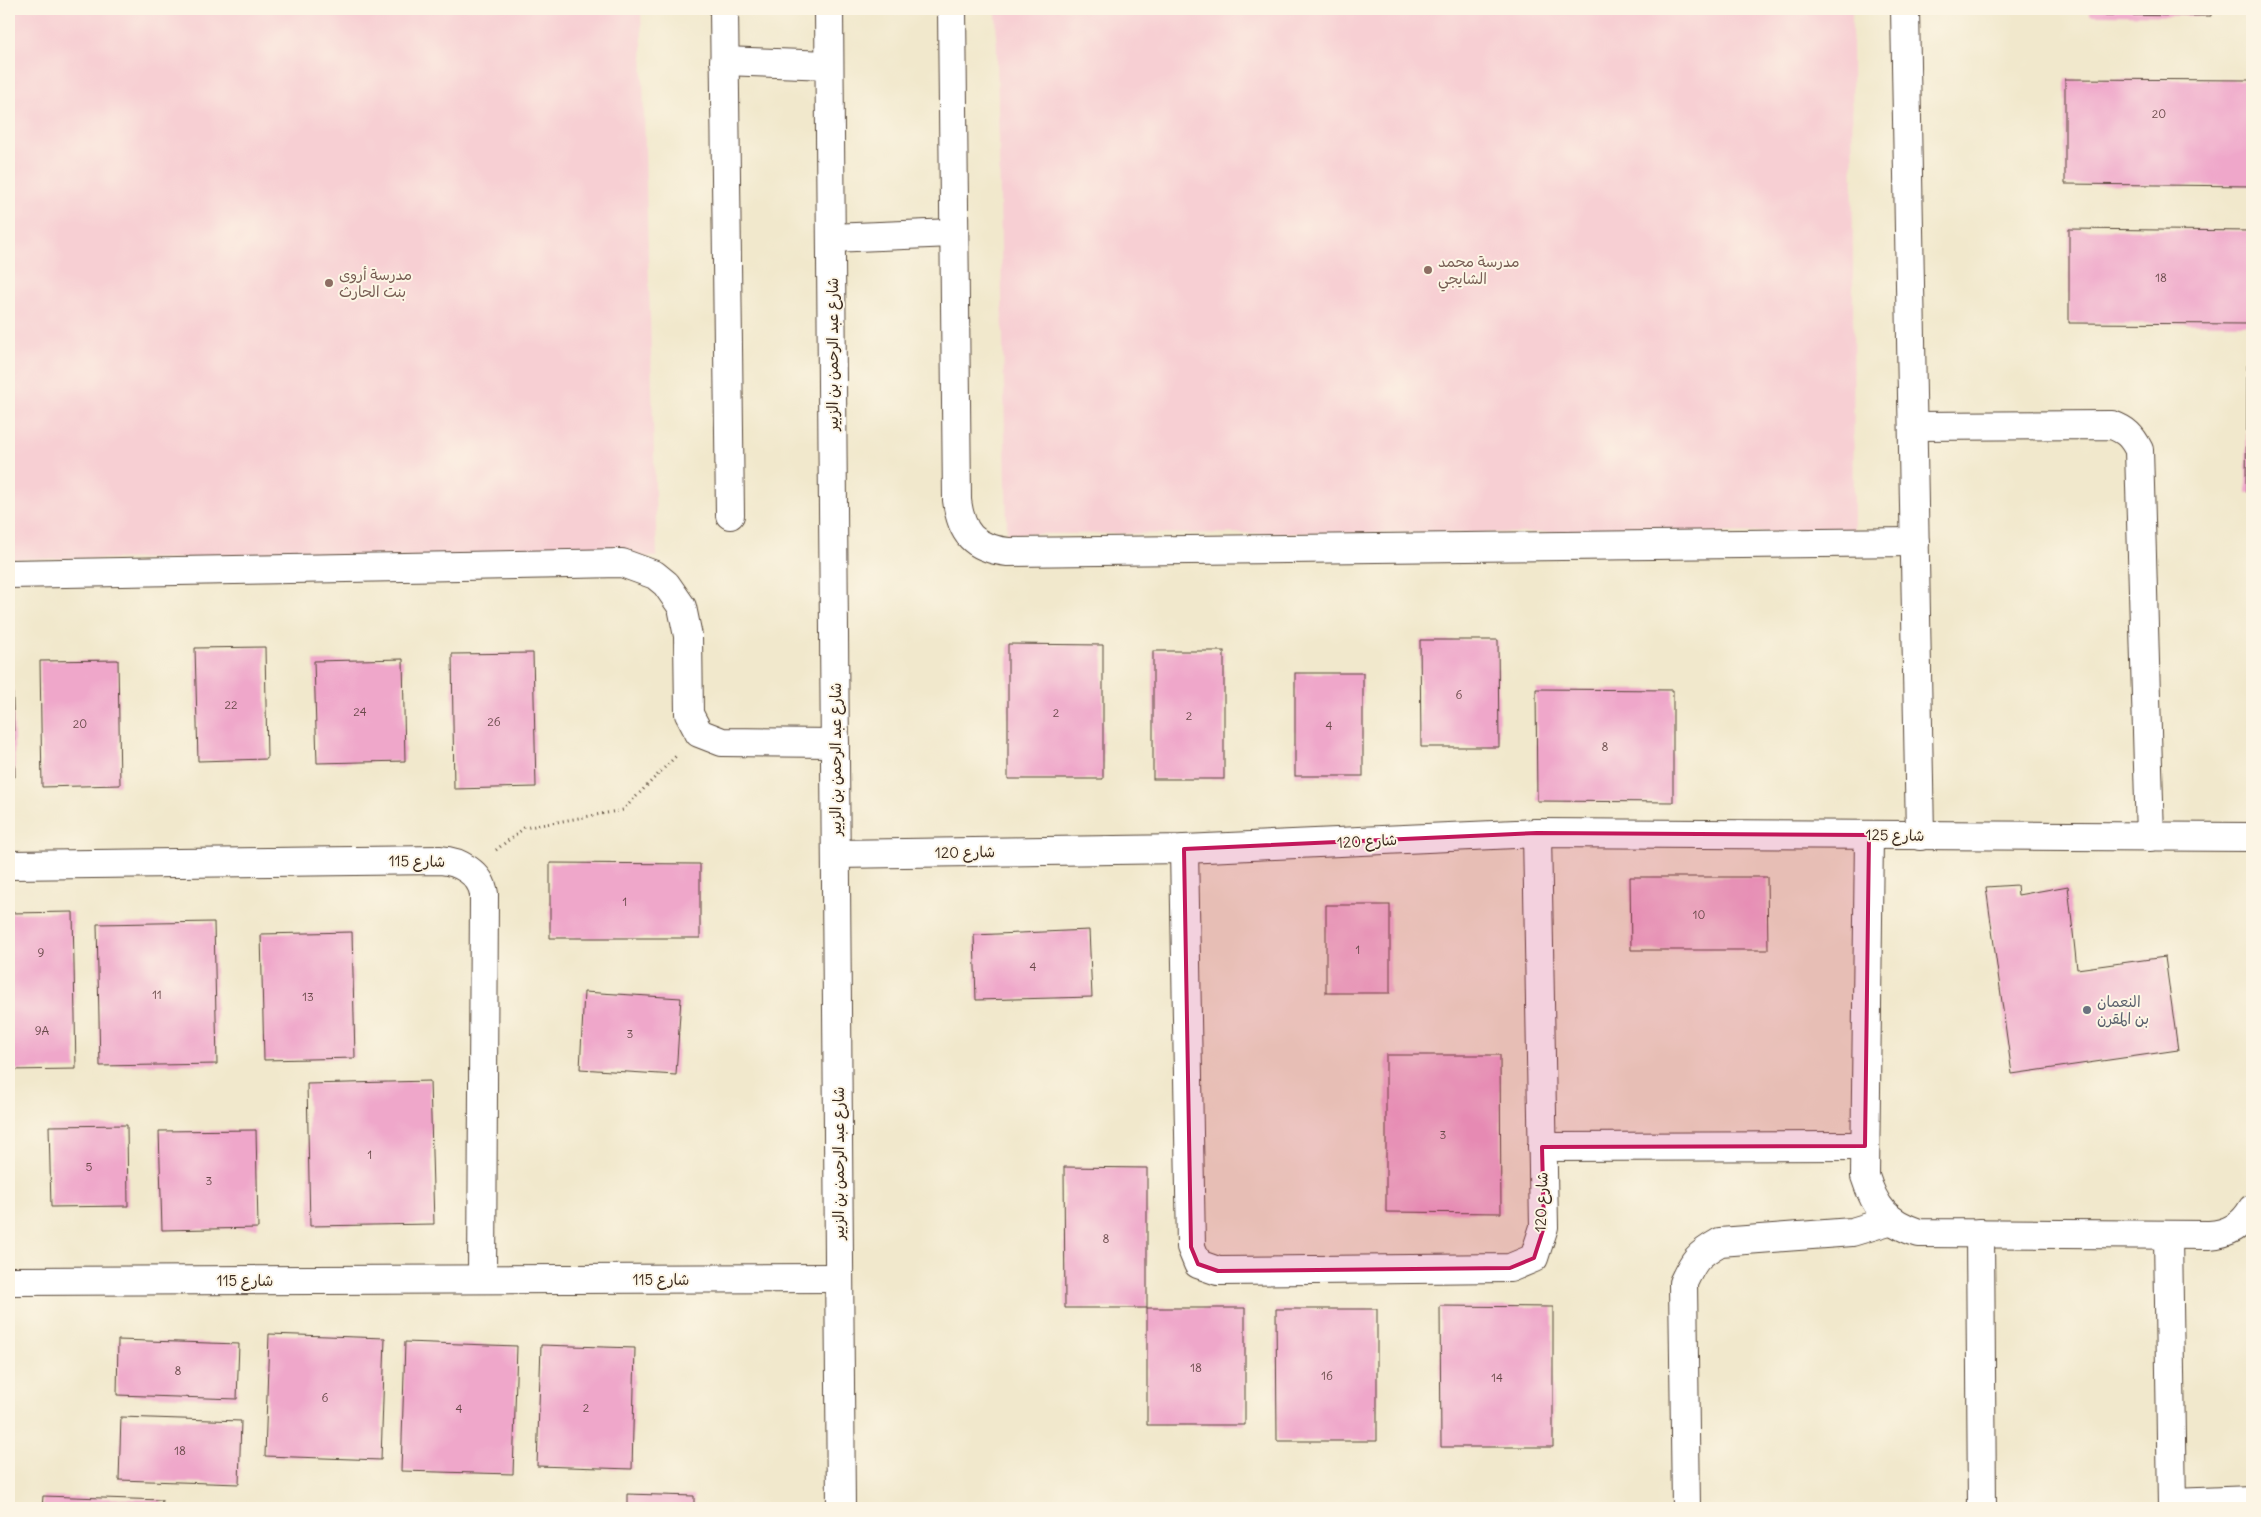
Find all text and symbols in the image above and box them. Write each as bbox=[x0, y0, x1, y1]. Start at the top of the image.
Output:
house number: 20 bbox=[2152, 106, 2166, 121]
place label: مدرسة محمد الشايجي bbox=[1438, 252, 1520, 292]
marker: مدرسة محمد الشايجي bbox=[1422, 264, 1434, 276]
place label: مدرسة أروى بنت الحارث bbox=[339, 265, 412, 301]
house number: 18 bbox=[2155, 270, 2167, 285]
marker: مدرسة أروى بنت الحارث bbox=[323, 277, 335, 289]
street label: شارع عبد الرحمن بن الزبير bbox=[823, 278, 843, 432]
street label: شارع عبد الرحمن بن الزبير bbox=[826, 683, 846, 837]
house number: 6 bbox=[1456, 687, 1463, 702]
house number: 22 bbox=[224, 697, 238, 712]
house number: 24 bbox=[353, 704, 367, 719]
house number: 2 bbox=[1053, 705, 1060, 720]
house number: 2 bbox=[1186, 708, 1193, 723]
house number: 26 bbox=[487, 714, 501, 729]
house number: 20 bbox=[73, 716, 87, 731]
house number: 4 bbox=[1326, 718, 1333, 733]
house number: 8 bbox=[1602, 739, 1609, 754]
street label: شارع 125 bbox=[1865, 825, 1925, 846]
street label: شارع 120 bbox=[1337, 830, 1398, 853]
street label: شارع 120 bbox=[935, 842, 995, 863]
street label: شارع 115 bbox=[389, 851, 445, 872]
house number: 1 bbox=[623, 894, 627, 909]
house number: 10 bbox=[1693, 907, 1705, 922]
house number: 1 bbox=[1356, 942, 1360, 957]
house number: 9 bbox=[38, 945, 45, 960]
house number: 4 bbox=[1030, 959, 1037, 974]
house number: 11 bbox=[152, 987, 162, 1002]
house number: 13 bbox=[302, 989, 314, 1004]
place label: النعمان بن المقرن bbox=[2097, 992, 2149, 1028]
marker: النعمان بن المقرن bbox=[2081, 1004, 2093, 1016]
house number: 9A bbox=[35, 1023, 50, 1038]
house number: 3 bbox=[627, 1026, 634, 1041]
street label: شارع عبد الرحمن بن الزبير bbox=[829, 1087, 849, 1241]
house number: 3 bbox=[1440, 1127, 1447, 1142]
house number: 1 bbox=[368, 1147, 372, 1162]
house number: 5 bbox=[86, 1159, 93, 1174]
street label: شارع 120 bbox=[1530, 1172, 1553, 1232]
house number: 3 bbox=[206, 1173, 213, 1188]
house number: 8 bbox=[1103, 1231, 1110, 1246]
street label: شارع 115 bbox=[633, 1270, 689, 1290]
street label: شارع 115 bbox=[217, 1271, 273, 1291]
house number: 18 bbox=[1190, 1360, 1202, 1375]
house number: 8 bbox=[175, 1363, 182, 1378]
house number: 16 bbox=[1321, 1368, 1333, 1383]
house number: 14 bbox=[1491, 1370, 1503, 1385]
house number: 6 bbox=[322, 1390, 329, 1405]
house number: 2 bbox=[583, 1400, 590, 1415]
house number: 4 bbox=[456, 1401, 463, 1416]
house number: 18 bbox=[174, 1443, 186, 1458]

